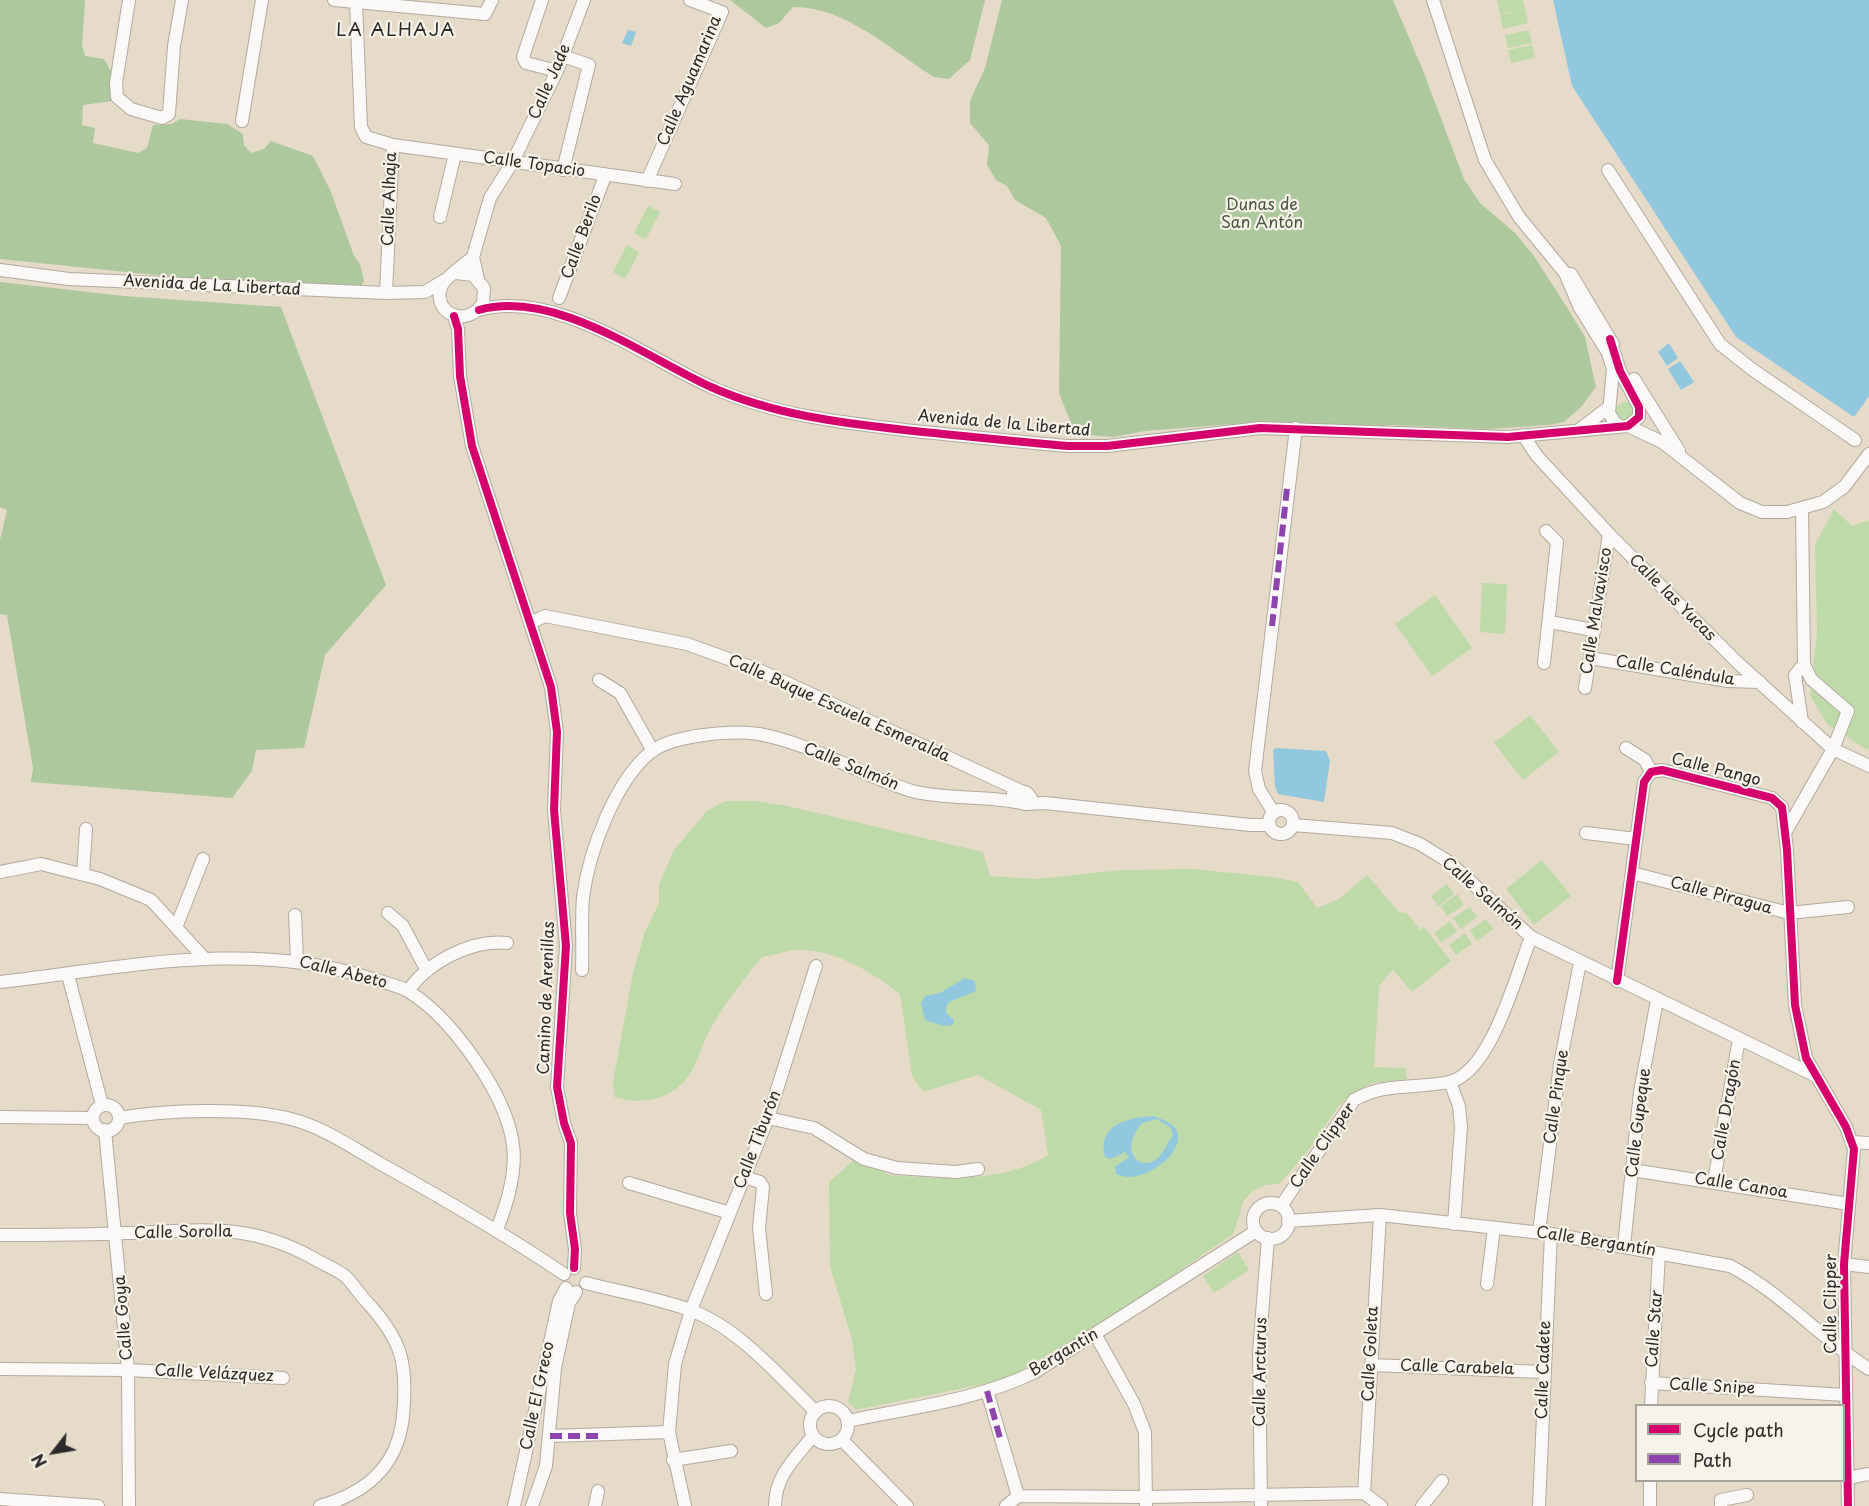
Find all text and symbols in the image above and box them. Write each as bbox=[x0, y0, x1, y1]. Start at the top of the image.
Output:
street label: Calle Aguamarina bbox=[654, 13, 726, 149]
district label: LA ALHAJA bbox=[337, 20, 455, 42]
street label: Calle Jade bbox=[525, 41, 575, 123]
street label: Calle Topacio bbox=[482, 148, 586, 182]
street label: Calle Alhaja bbox=[379, 152, 401, 246]
street label: Calle Berilo bbox=[558, 192, 606, 282]
park label: Dunas de San Antón bbox=[1221, 196, 1303, 234]
street label: Avenida de La Libertad bbox=[123, 272, 301, 300]
street label: Avenida de la Libertad bbox=[917, 407, 1091, 441]
street label: Calle Malvavisco bbox=[1577, 546, 1617, 676]
street label: Calle las Yucas bbox=[1625, 551, 1719, 645]
street label: Calle Buque Escuela Esmeralda bbox=[725, 651, 953, 767]
street label: Calle Caléndula bbox=[1614, 652, 1736, 690]
street label: Calle Salmón bbox=[801, 739, 901, 795]
street label: Calle Pango bbox=[1669, 750, 1763, 790]
street label: Calle Salmón bbox=[1438, 854, 1526, 934]
street label: Calle Piragua bbox=[1668, 873, 1774, 919]
street label: Camino de Arenillas bbox=[535, 921, 559, 1075]
street label: Calle Abeto bbox=[297, 953, 389, 993]
street label: Calle Pinque bbox=[1541, 1049, 1573, 1145]
street label: Calle Dragón bbox=[1709, 1058, 1745, 1162]
street label: Calle Gupeque bbox=[1623, 1067, 1655, 1179]
street label: Calle Tiburón bbox=[730, 1088, 786, 1192]
street label: Calle Clipper bbox=[1286, 1099, 1360, 1193]
street label: Calle Canoa bbox=[1693, 1169, 1789, 1203]
street label: Calle Sorolla bbox=[134, 1223, 232, 1243]
street label: Calle Bergantín bbox=[1535, 1223, 1657, 1261]
street label: Calle Clipper bbox=[1822, 1254, 1842, 1354]
street label: Calle Goya bbox=[111, 1275, 137, 1361]
street label: Calle Star bbox=[1643, 1290, 1667, 1368]
street label: Calle Goleta bbox=[1359, 1306, 1383, 1402]
street label: Calle Arcturus bbox=[1250, 1317, 1272, 1427]
street label: Calle Cadete bbox=[1533, 1320, 1555, 1420]
street label: Bergantin bbox=[1026, 1325, 1102, 1381]
street label: Calle El Greco bbox=[517, 1340, 559, 1452]
street label: Calle Carabela bbox=[1399, 1356, 1515, 1380]
street label: Calle Velázquez bbox=[154, 1361, 274, 1387]
street label: Calle Snipe bbox=[1668, 1375, 1756, 1399]
legend bbox=[1635, 1404, 1845, 1482]
text: Cycle path bbox=[1693, 1416, 1784, 1443]
north arrow bbox=[24, 1422, 84, 1482]
text: Path bbox=[1693, 1446, 1732, 1473]
text: N bbox=[25, 1450, 52, 1473]

